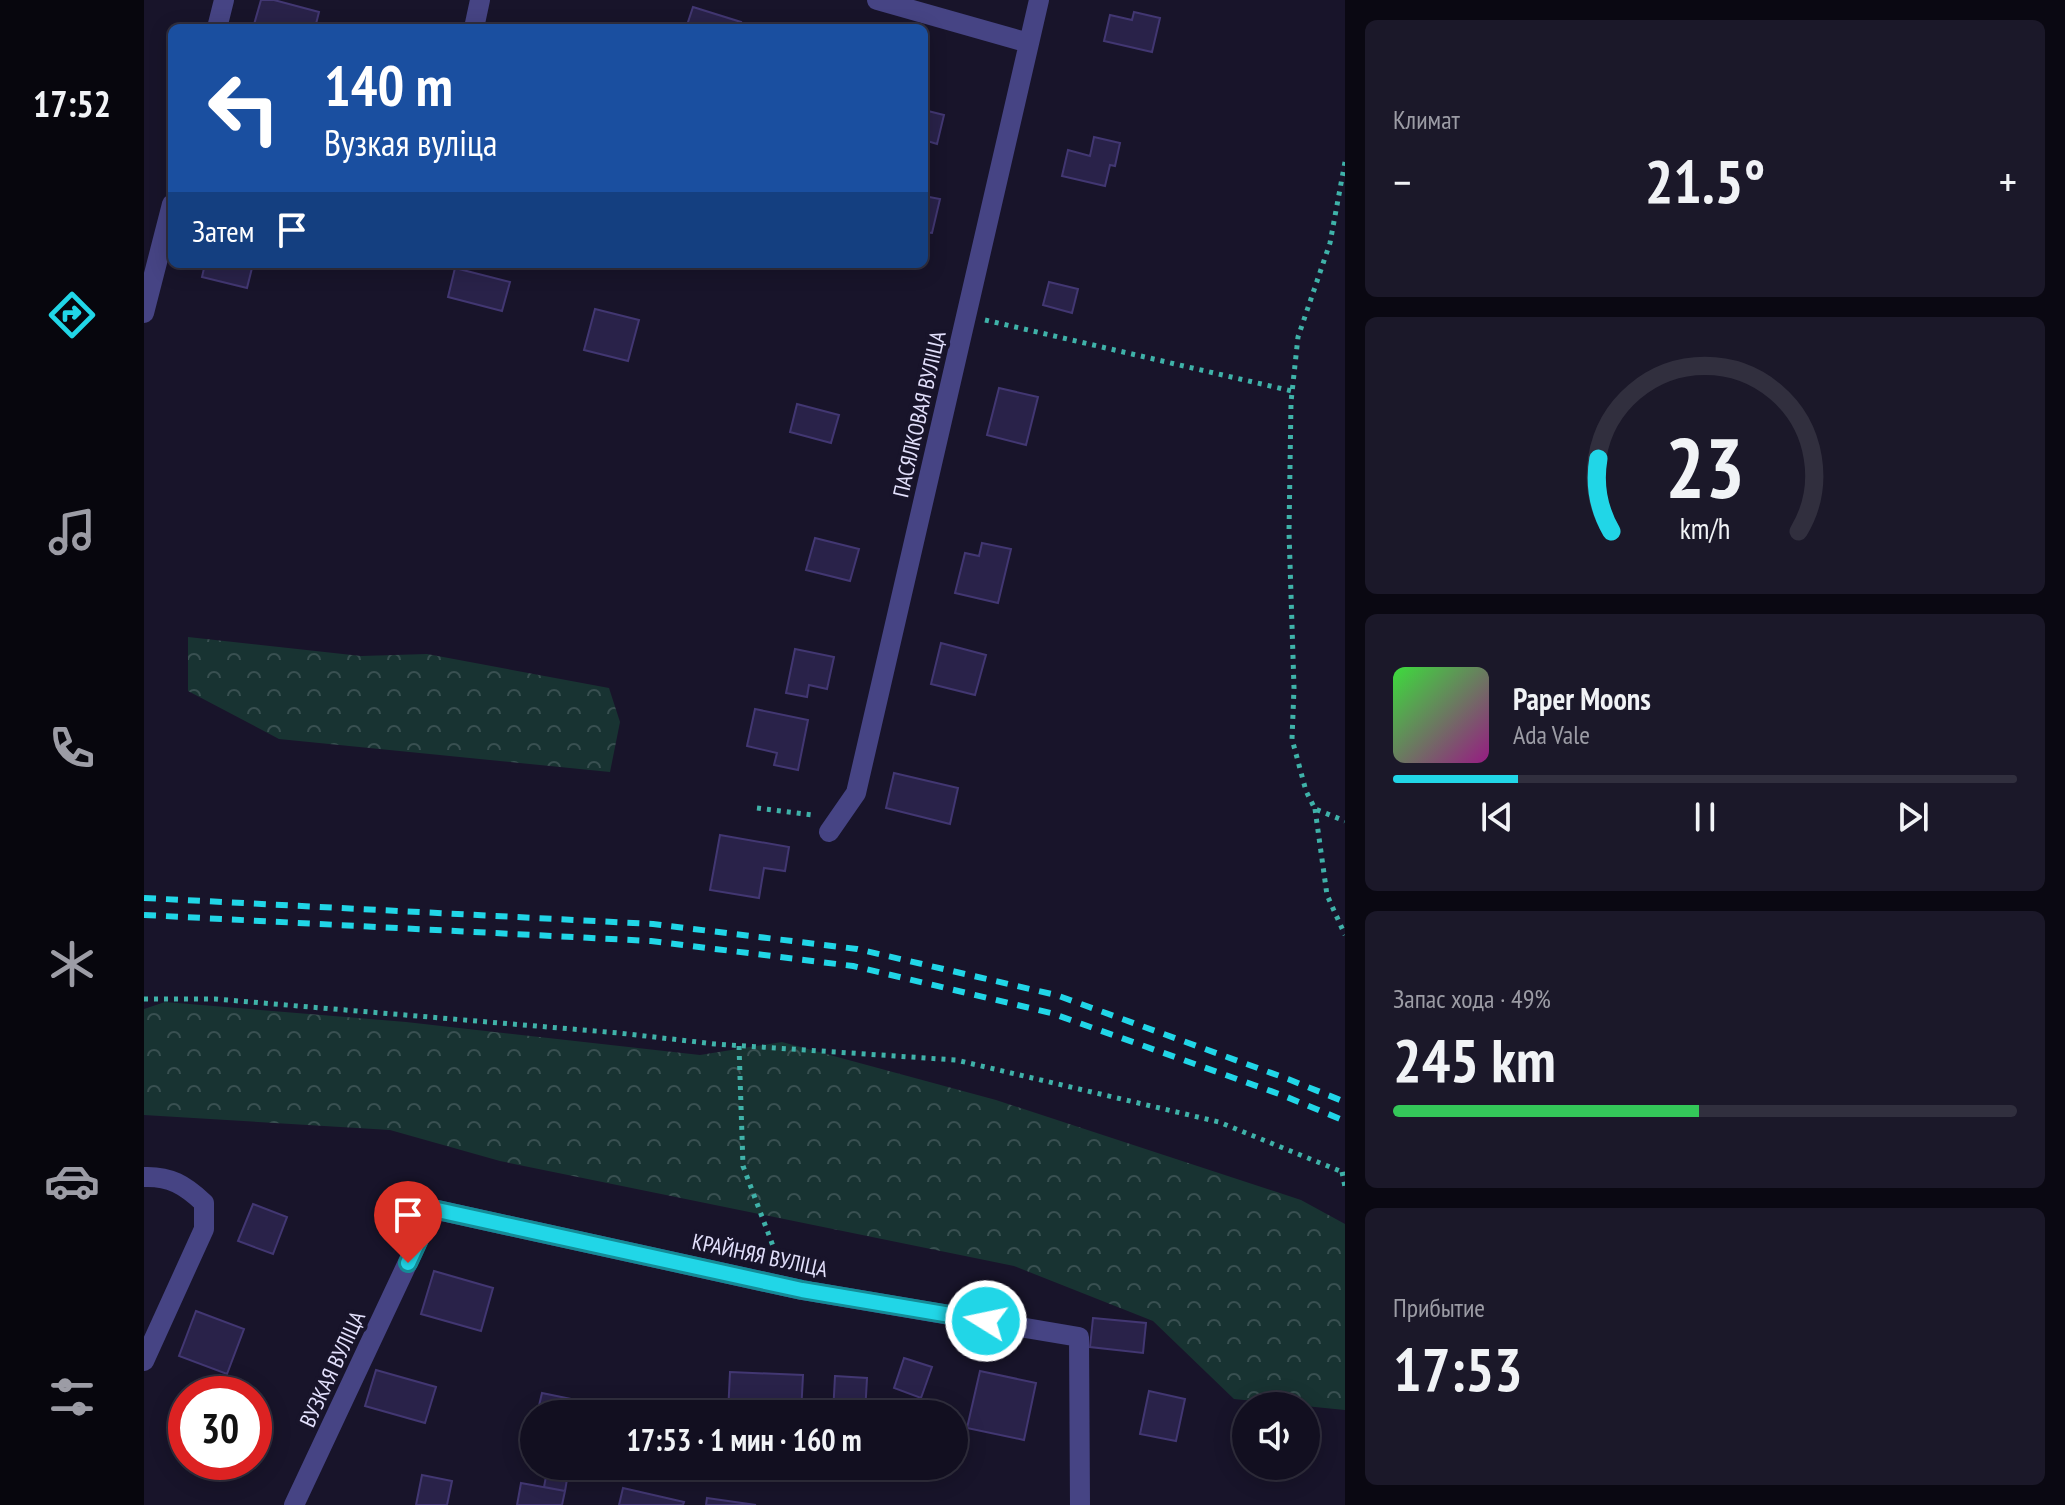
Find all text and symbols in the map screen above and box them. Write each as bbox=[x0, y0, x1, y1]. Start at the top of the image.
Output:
text: 140 m bbox=[324, 49, 453, 121]
icon: left bbox=[192, 56, 296, 160]
text: 17:52 bbox=[33, 80, 111, 127]
text: Климат bbox=[1393, 103, 1460, 136]
text: Вузкая вуліца bbox=[324, 119, 497, 166]
text: 21.5° bbox=[1645, 142, 1765, 220]
text: − bbox=[1393, 153, 1411, 210]
text: + bbox=[1999, 153, 2017, 210]
icon: arrive bbox=[270, 208, 314, 252]
text: Затем bbox=[192, 211, 254, 250]
icon: directions bbox=[44, 287, 100, 343]
street label: ПАСЯЛКОВАЯ ВУЛІЦА bbox=[886, 328, 952, 500]
text: 23 bbox=[1665, 412, 1745, 520]
icon: music bbox=[44, 504, 100, 560]
text: km/h bbox=[1680, 510, 1730, 547]
text: Paper Moons bbox=[1513, 679, 1651, 718]
text: Ada Vale bbox=[1513, 718, 1590, 751]
icon: phone bbox=[44, 720, 100, 776]
icon: previous bbox=[1475, 795, 1519, 839]
icon: pause bbox=[1683, 795, 1727, 839]
icon: next bbox=[1891, 795, 1935, 839]
icon: climate bbox=[44, 936, 100, 992]
text: Запас хода · 49% bbox=[1393, 982, 1551, 1015]
text: 245 km bbox=[1393, 1021, 1556, 1099]
icon: car bbox=[44, 1153, 100, 1209]
pin bbox=[374, 1181, 442, 1263]
icon: arrive bbox=[386, 1193, 430, 1237]
street label: КРАЙНЯЯ ВУЛІЦА bbox=[690, 1227, 831, 1283]
position arrow bbox=[944, 1279, 1028, 1363]
text: Прибытие bbox=[1393, 1291, 1485, 1324]
street label: ВУЗКАЯ ВУЛІЦА bbox=[293, 1306, 371, 1431]
text: 17:53 bbox=[1393, 1330, 1523, 1408]
icon: filters bbox=[44, 1369, 100, 1425]
speed limit sign: 30 bbox=[168, 1376, 272, 1480]
map controls bbox=[1232, 1392, 1320, 1480]
button: sound bbox=[1232, 1392, 1320, 1480]
text: 17:53 · 1 мин · 160 m bbox=[626, 1420, 862, 1459]

